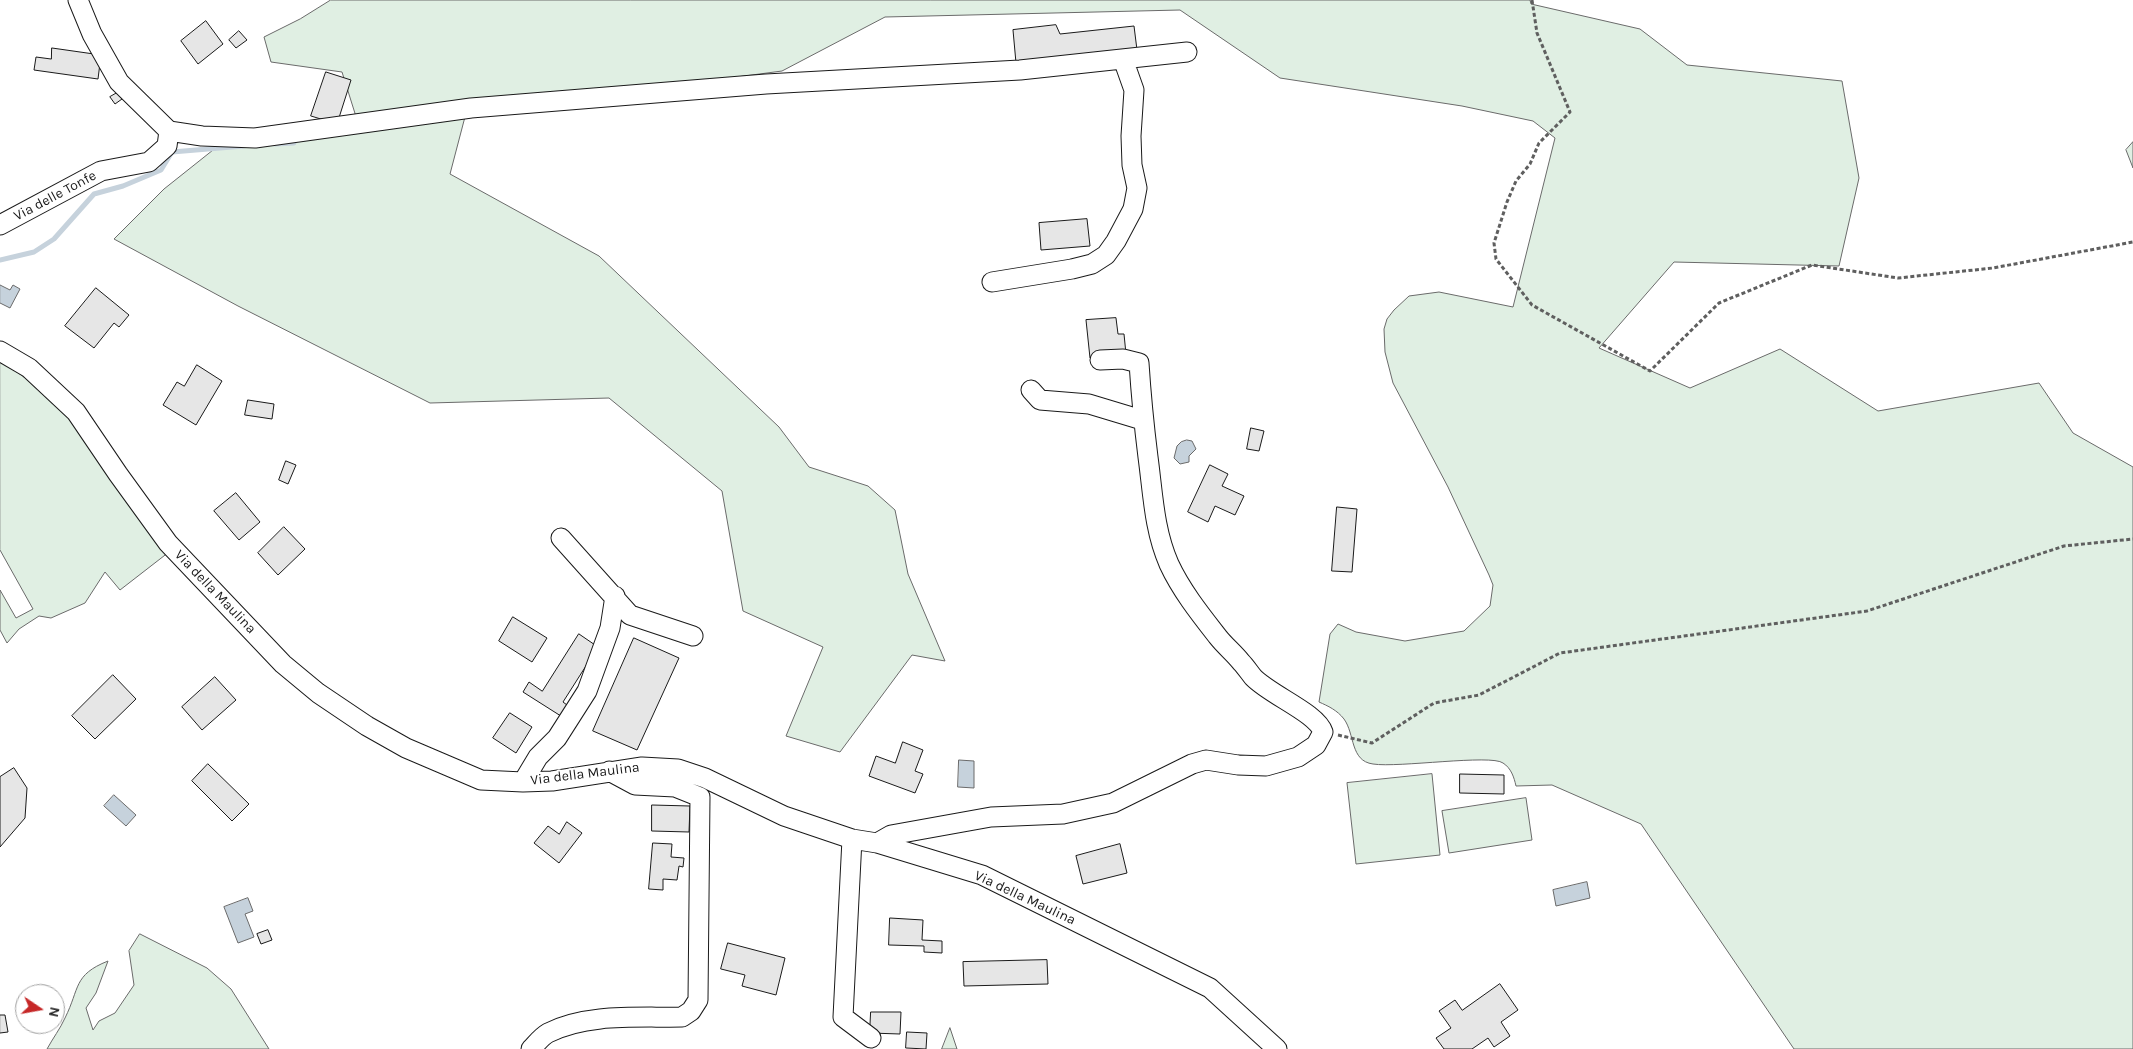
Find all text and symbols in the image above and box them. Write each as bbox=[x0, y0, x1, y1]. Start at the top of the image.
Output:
street label: Via delle Tonfe bbox=[11, 167, 99, 225]
street label: Via della Maulina bbox=[171, 547, 259, 637]
street label: Via della Maulina bbox=[530, 759, 640, 789]
street label: Via della Maulina bbox=[972, 867, 1078, 929]
north arrow bbox=[15, 984, 65, 1034]
text: N bbox=[45, 1005, 64, 1019]

